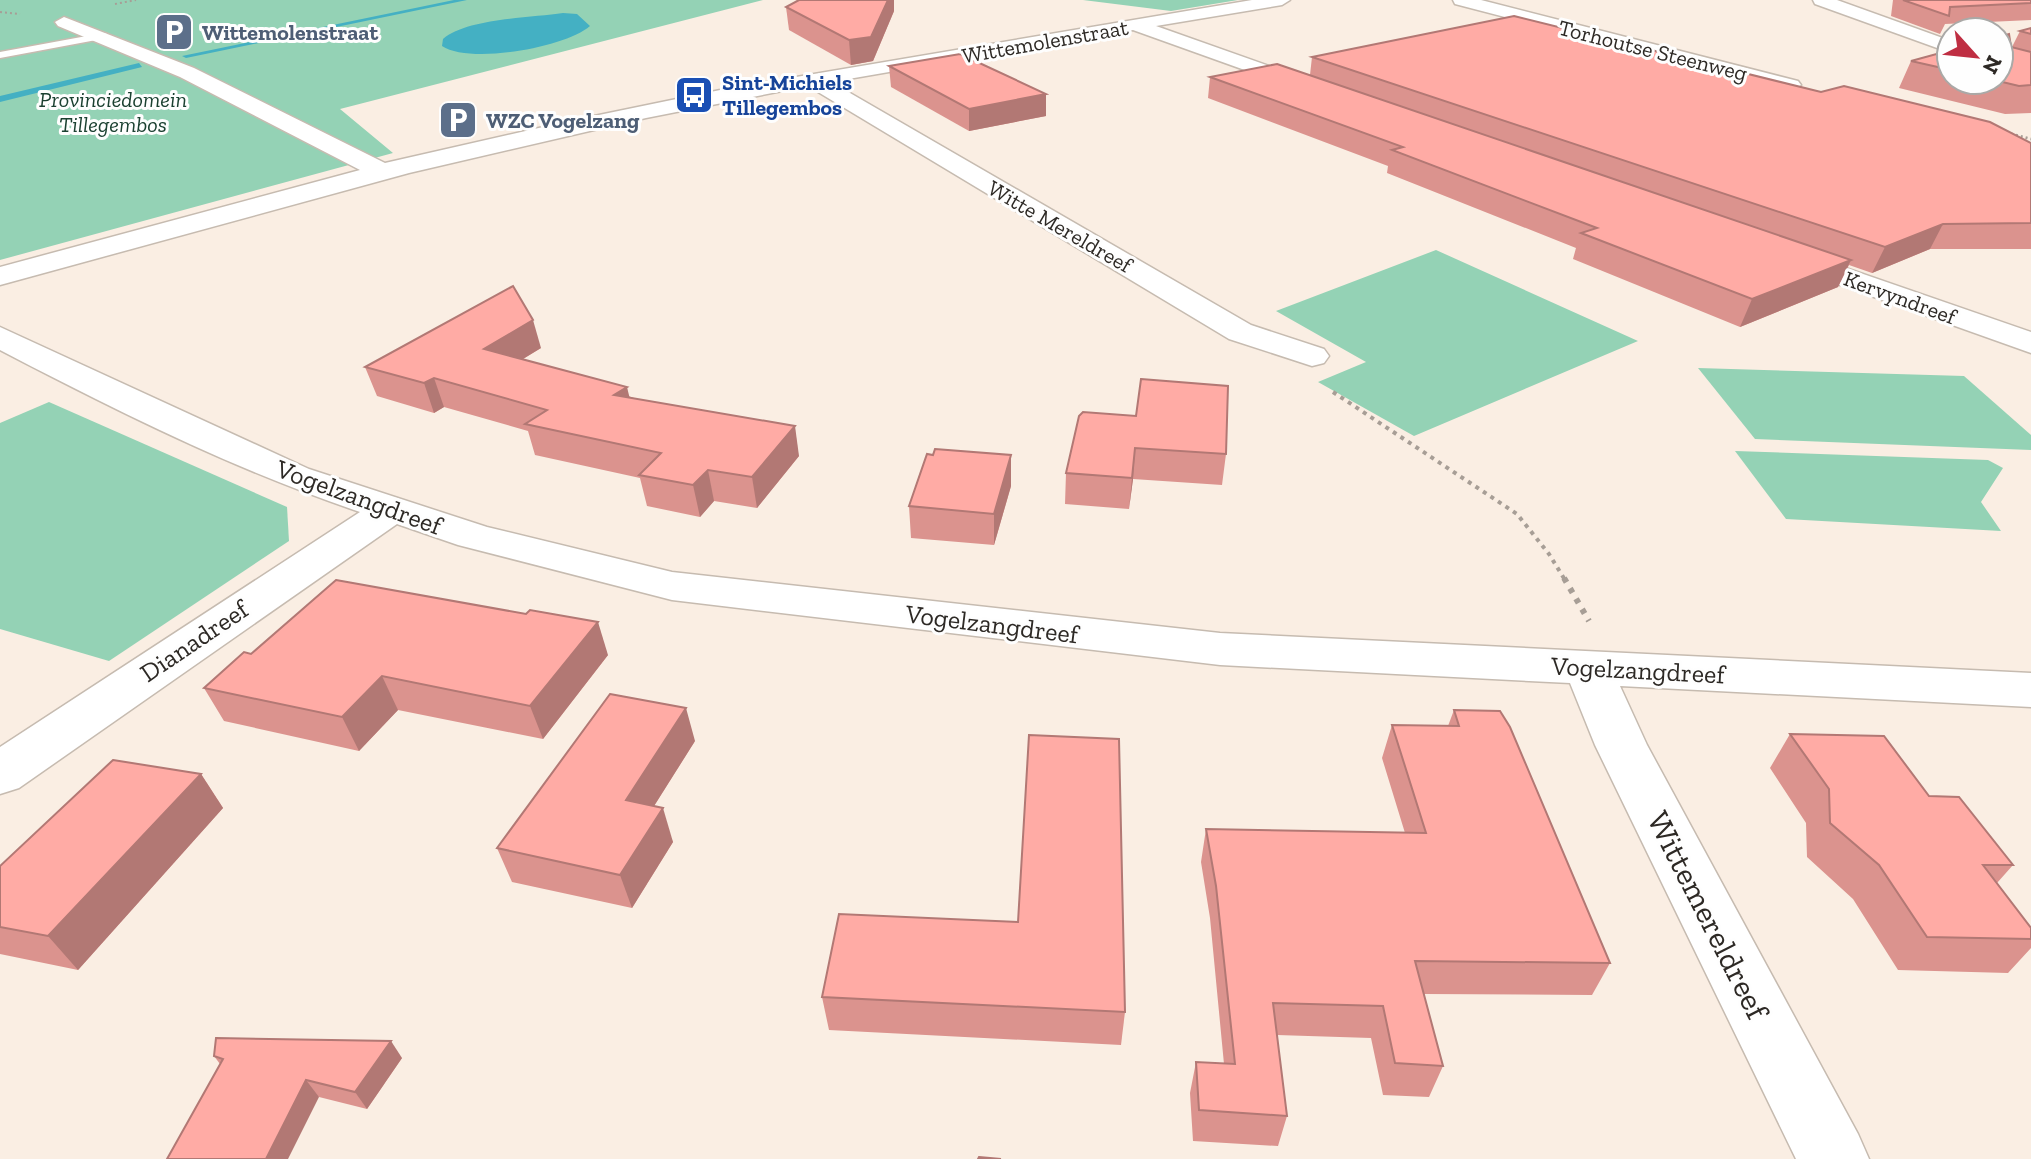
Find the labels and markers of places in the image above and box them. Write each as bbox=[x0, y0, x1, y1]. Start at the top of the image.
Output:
parking icon: Wittemolenstraat bbox=[153, 11, 195, 53]
place label: Wittemolenstraat bbox=[202, 19, 378, 46]
place label: Sint-Michiels Tillegembos bbox=[722, 69, 852, 121]
bus stop icon: Sint-Michiels Tillegembos bbox=[673, 74, 715, 116]
parking icon: WZC Vogelzang bbox=[437, 99, 479, 141]
place label: WZC Vogelzang bbox=[486, 107, 640, 134]

